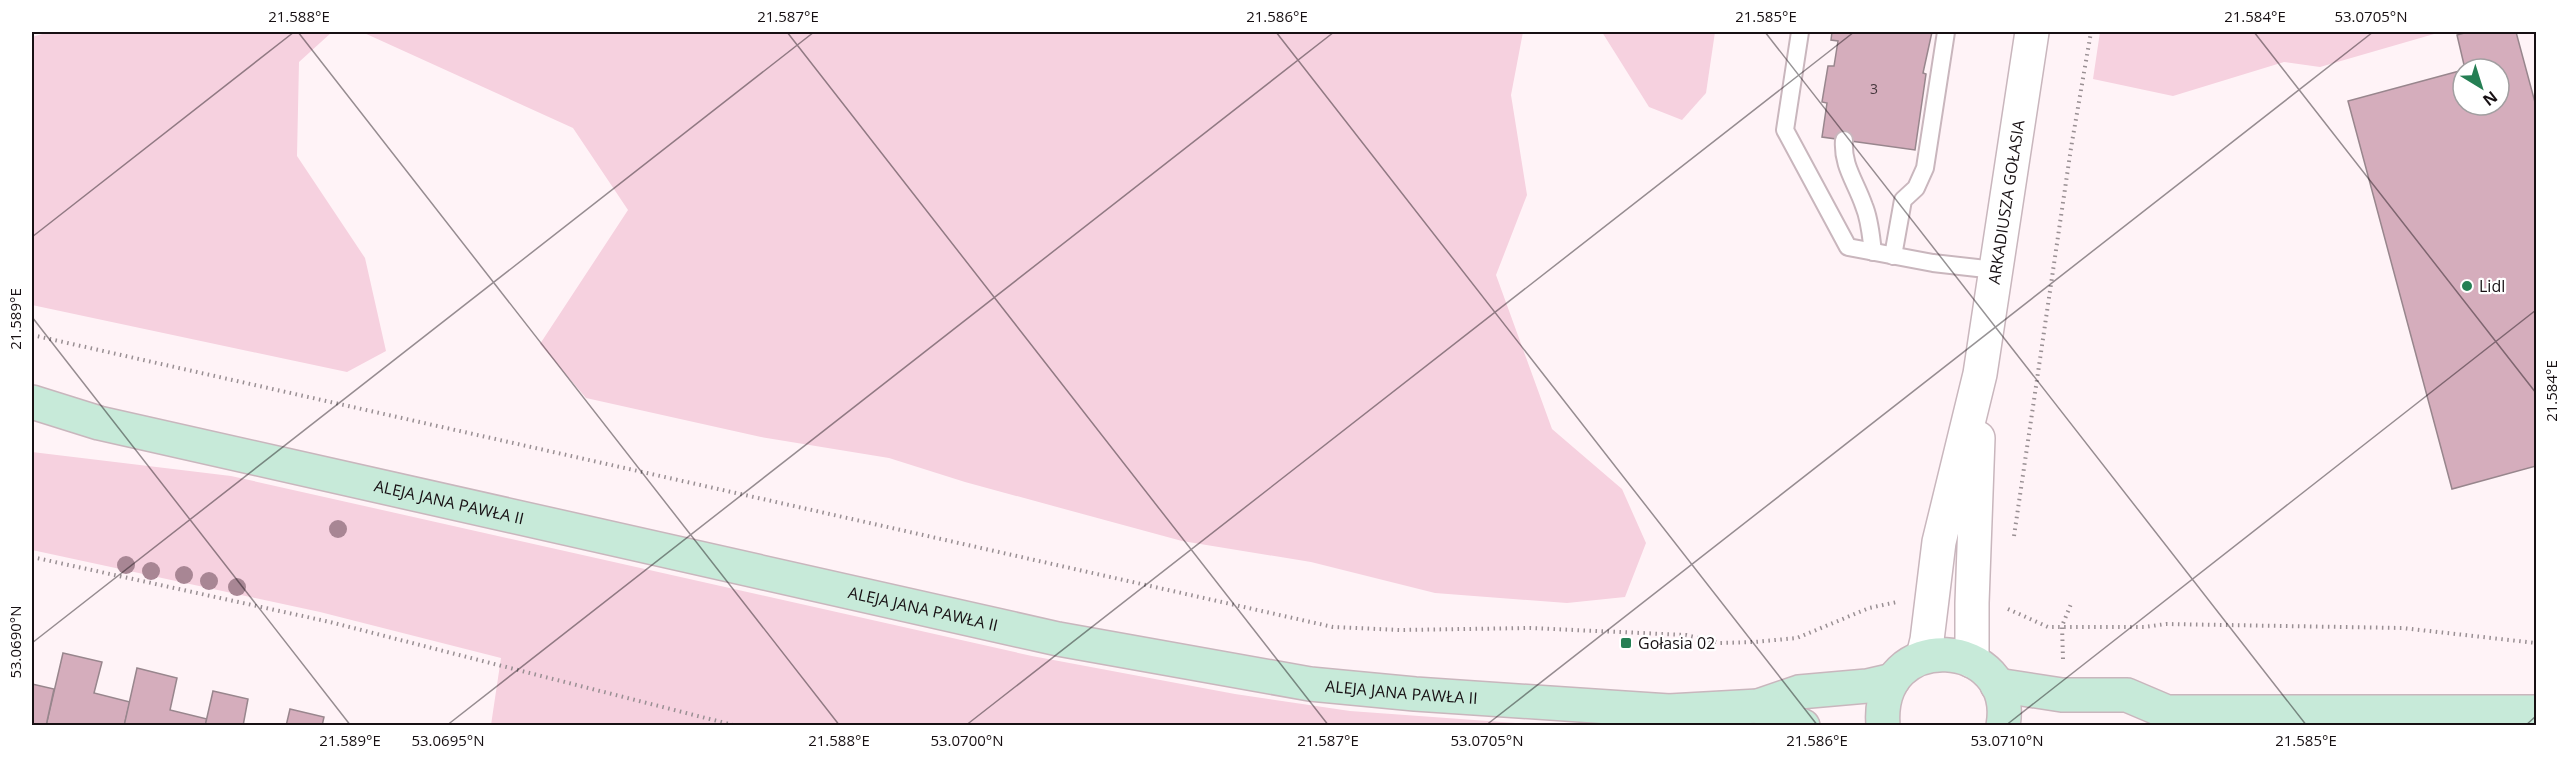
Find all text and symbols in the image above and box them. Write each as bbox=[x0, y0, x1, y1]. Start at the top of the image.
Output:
text: 21.588°E bbox=[268, 6, 330, 26]
text: 21.587°E bbox=[757, 6, 819, 26]
text: 21.586°E bbox=[1246, 6, 1308, 26]
text: 21.585°E bbox=[1735, 6, 1797, 26]
text: 21.584°E bbox=[2224, 6, 2286, 26]
text: 53.0705°N bbox=[2334, 6, 2408, 26]
north arrow bbox=[2451, 57, 2511, 117]
house number: 3 bbox=[1870, 79, 1878, 98]
text: N bbox=[2478, 86, 2502, 111]
street label: ARKADIUSZA GOŁASIA bbox=[1983, 118, 2030, 286]
place label: Lidl bbox=[2479, 275, 2505, 297]
marker: Lidl bbox=[2460, 279, 2474, 293]
text: 21.589°E bbox=[5, 288, 25, 350]
text: 21.584°E bbox=[2541, 360, 2561, 422]
street label: ALEJA JANA PAWŁA II bbox=[372, 474, 526, 529]
street label: ALEJA JANA PAWŁA II bbox=[846, 581, 1000, 636]
text: 53.0690°N bbox=[5, 605, 25, 679]
place label: Gołasia 02 bbox=[1638, 632, 1715, 654]
marker: Gołasia 02 bbox=[1619, 636, 1633, 650]
street label: ALEJA JANA PAWŁA II bbox=[1324, 675, 1478, 709]
text: 21.589°E bbox=[319, 730, 381, 750]
text: 53.0695°N bbox=[411, 730, 485, 750]
text: 21.588°E bbox=[808, 730, 870, 750]
text: 53.0700°N bbox=[930, 730, 1004, 750]
text: 21.587°E bbox=[1297, 730, 1359, 750]
text: 53.0705°N bbox=[1450, 730, 1524, 750]
text: 21.586°E bbox=[1786, 730, 1848, 750]
text: 53.0710°N bbox=[1970, 730, 2044, 750]
text: 21.585°E bbox=[2275, 730, 2337, 750]

